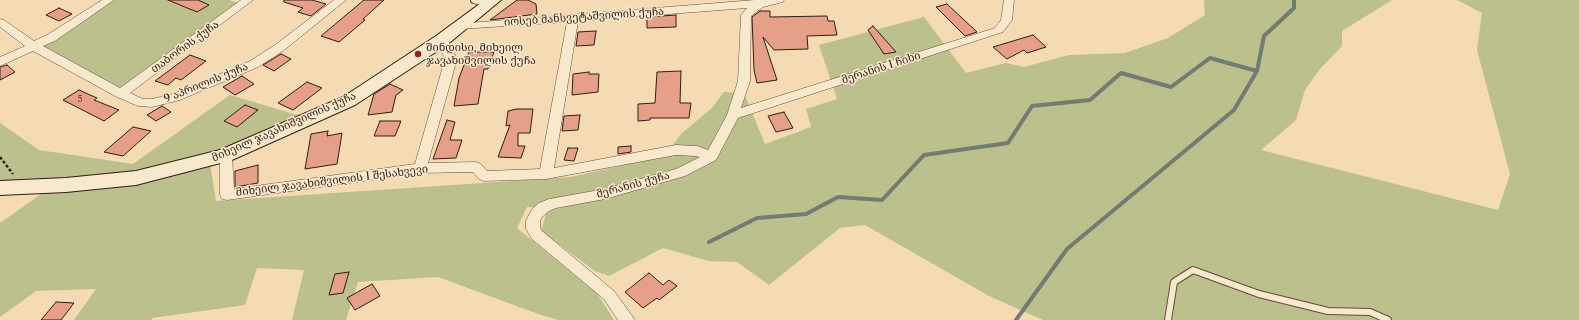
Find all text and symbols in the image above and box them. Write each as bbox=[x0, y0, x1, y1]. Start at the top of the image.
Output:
street label: იოსებ მანსვეტაშვილის ქუჩა bbox=[503, 5, 665, 29]
street label: თაბორის ქუჩა bbox=[148, 18, 222, 76]
place label: შინდისი, მიხეილ ჯავახიშვილის ქუჩა bbox=[426, 41, 536, 67]
marker: შინდისი, მიხეილ ჯავახიშვილის ქუჩა bbox=[413, 49, 423, 59]
street label: მერანის I ჩიხი bbox=[840, 49, 922, 87]
street label: 9 აპრილის ქუჩა bbox=[162, 60, 250, 106]
street label: მიხეილ ჯავახიშვილის ქუჩა bbox=[210, 89, 358, 165]
house number: 5 bbox=[78, 94, 82, 104]
street label: მიხეილ ჯავახიშვილის I შესახვევი bbox=[235, 163, 429, 199]
street label: მერანის ქუჩა bbox=[595, 169, 671, 201]

